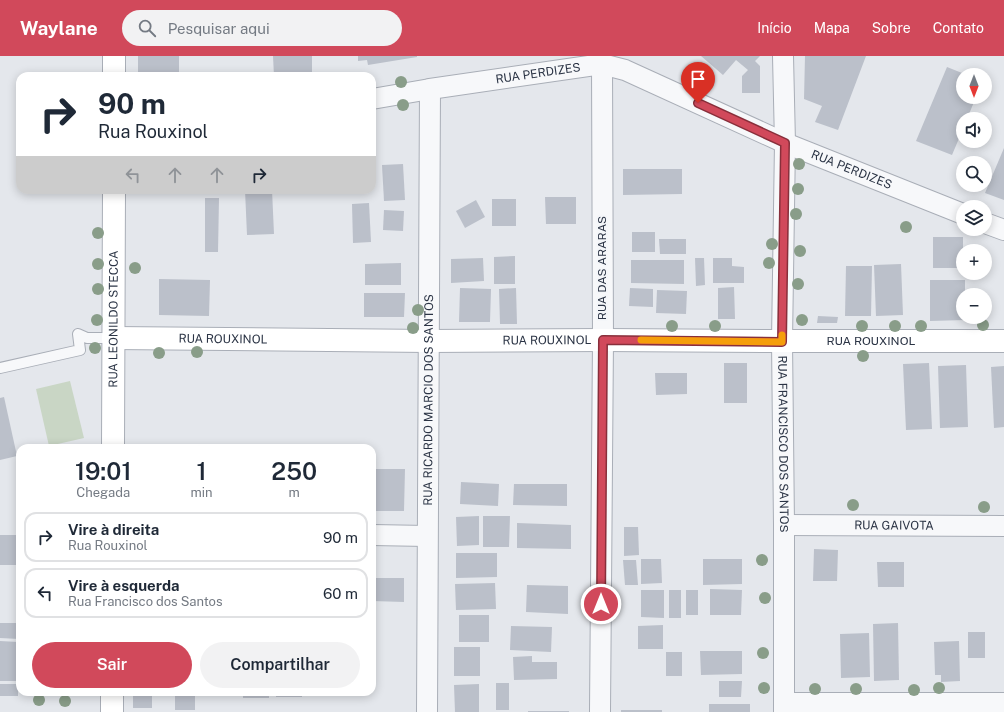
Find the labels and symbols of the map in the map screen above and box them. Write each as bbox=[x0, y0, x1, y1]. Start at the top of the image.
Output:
street label: RUA PERDIZES bbox=[495, 60, 581, 86]
pin bbox=[681, 62, 715, 103]
north arrow bbox=[956, 68, 992, 104]
street label: RUA PERDIZES bbox=[809, 147, 894, 192]
street label: RUA DAS ARARAS bbox=[595, 216, 609, 320]
street label: RUA LEONILDO STECCA bbox=[106, 250, 121, 388]
street label: RUA RICARDO MARCIO DOS SANTOS bbox=[421, 294, 436, 506]
street label: RUA ROUXINOL bbox=[178, 332, 268, 346]
street label: RUA ROUXINOL bbox=[503, 333, 592, 348]
street label: RUA ROUXINOL bbox=[827, 334, 915, 348]
street label: RUA FRANCISCO DOS SANTOS bbox=[775, 355, 791, 533]
street label: RUA GAIVOTA bbox=[854, 518, 934, 533]
position arrow bbox=[580, 583, 622, 625]

